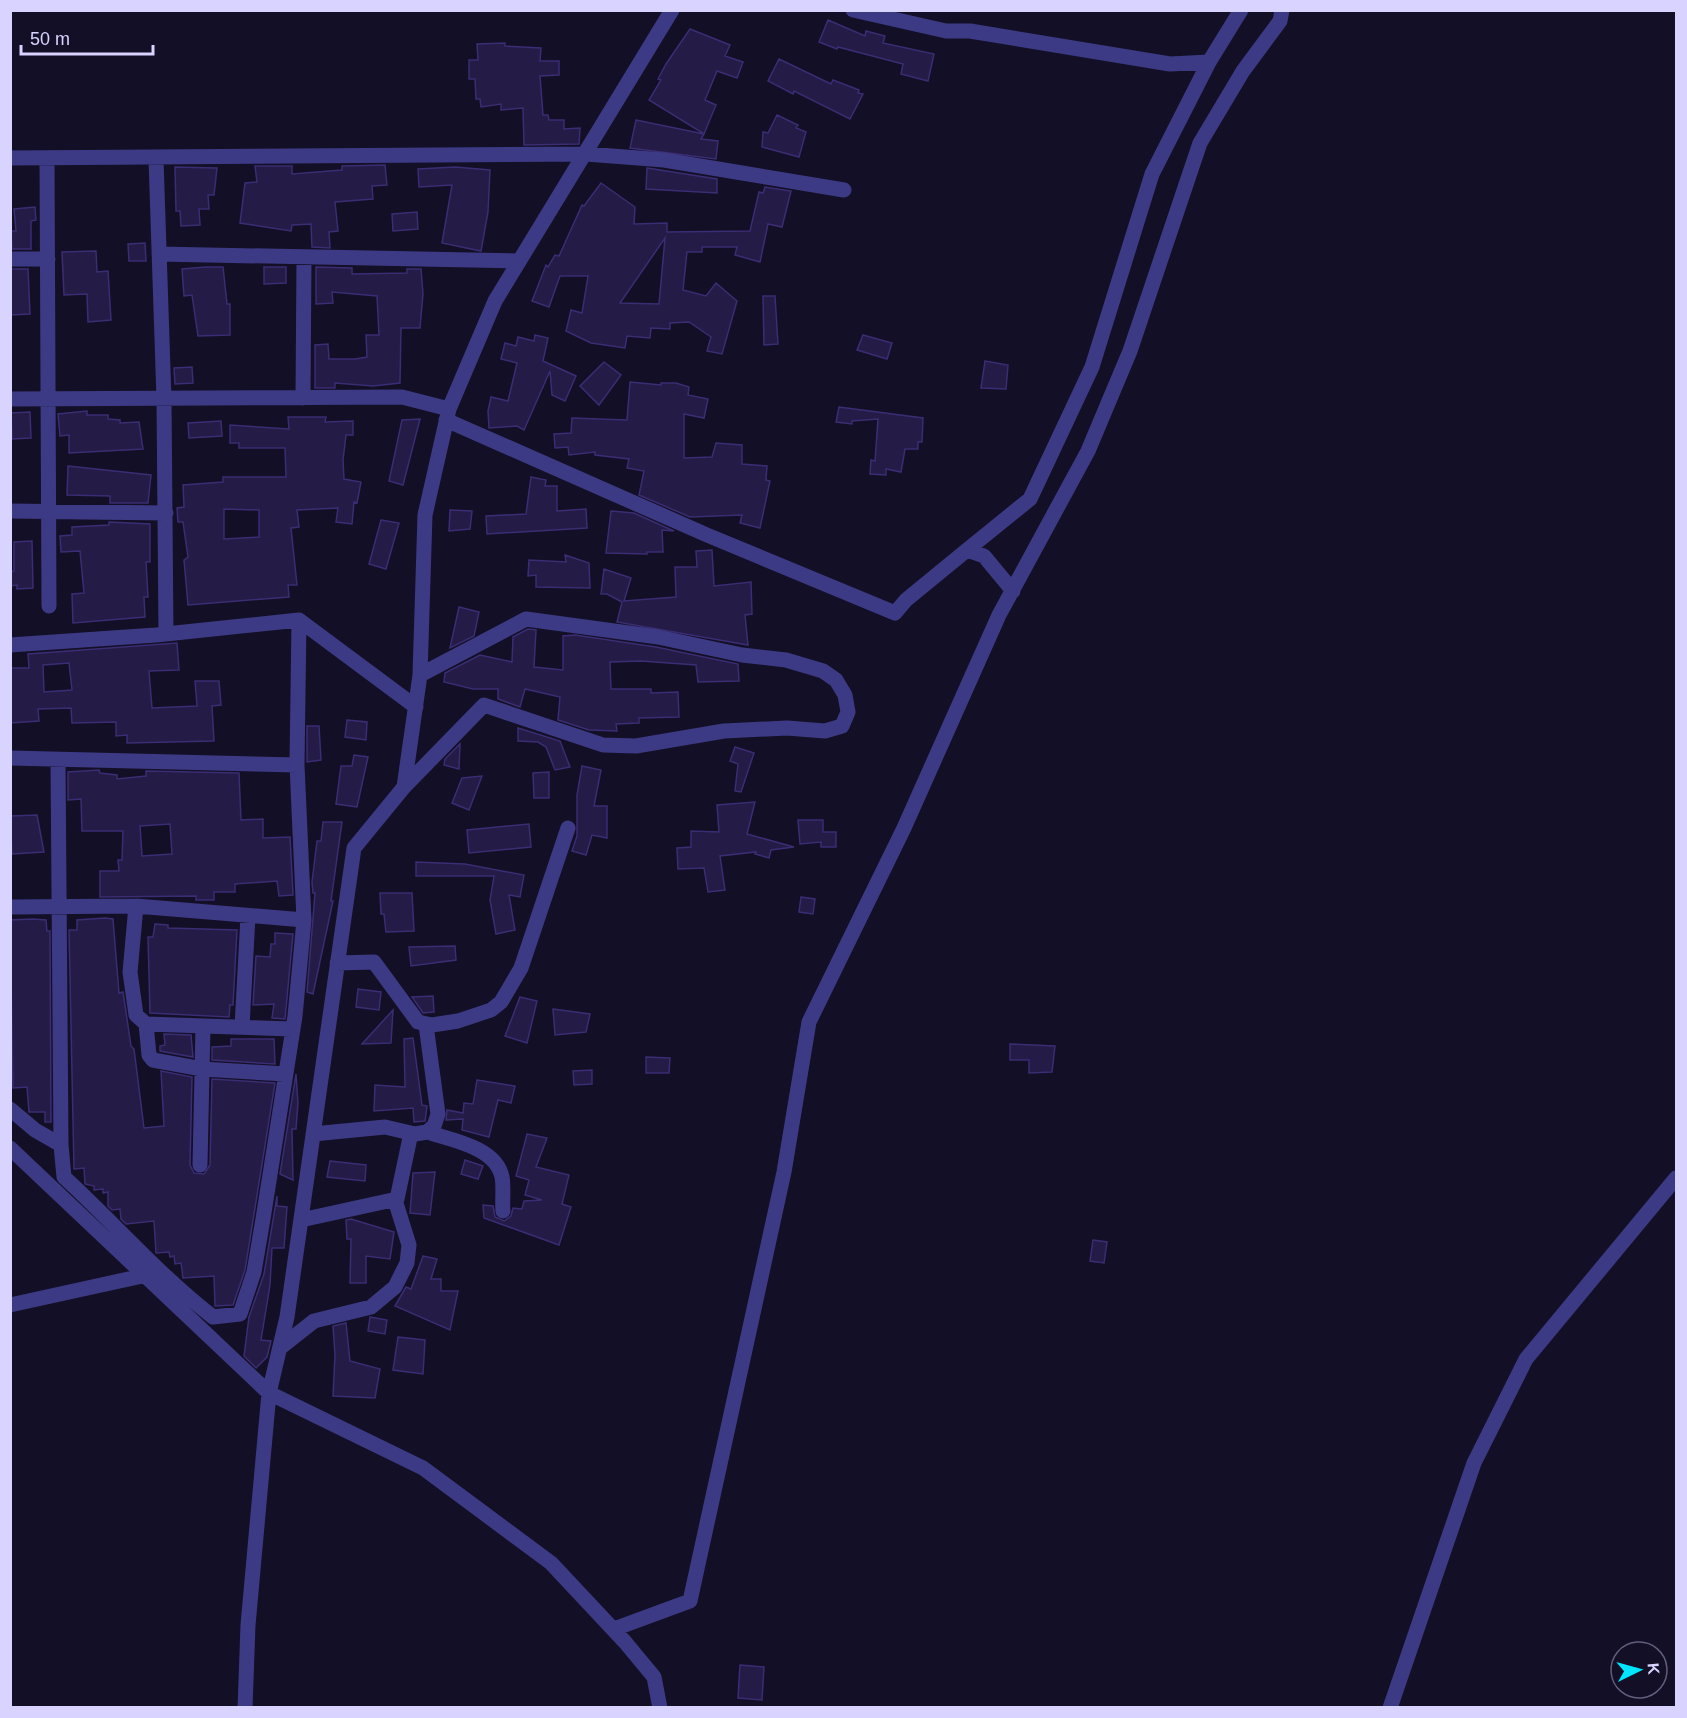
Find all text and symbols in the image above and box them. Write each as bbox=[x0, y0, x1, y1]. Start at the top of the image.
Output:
scale bar bbox=[21, 18, 153, 56]
text: 50 m bbox=[30, 29, 70, 49]
north arrow bbox=[1609, 1640, 1669, 1700]
text: K bbox=[1644, 1662, 1662, 1676]

